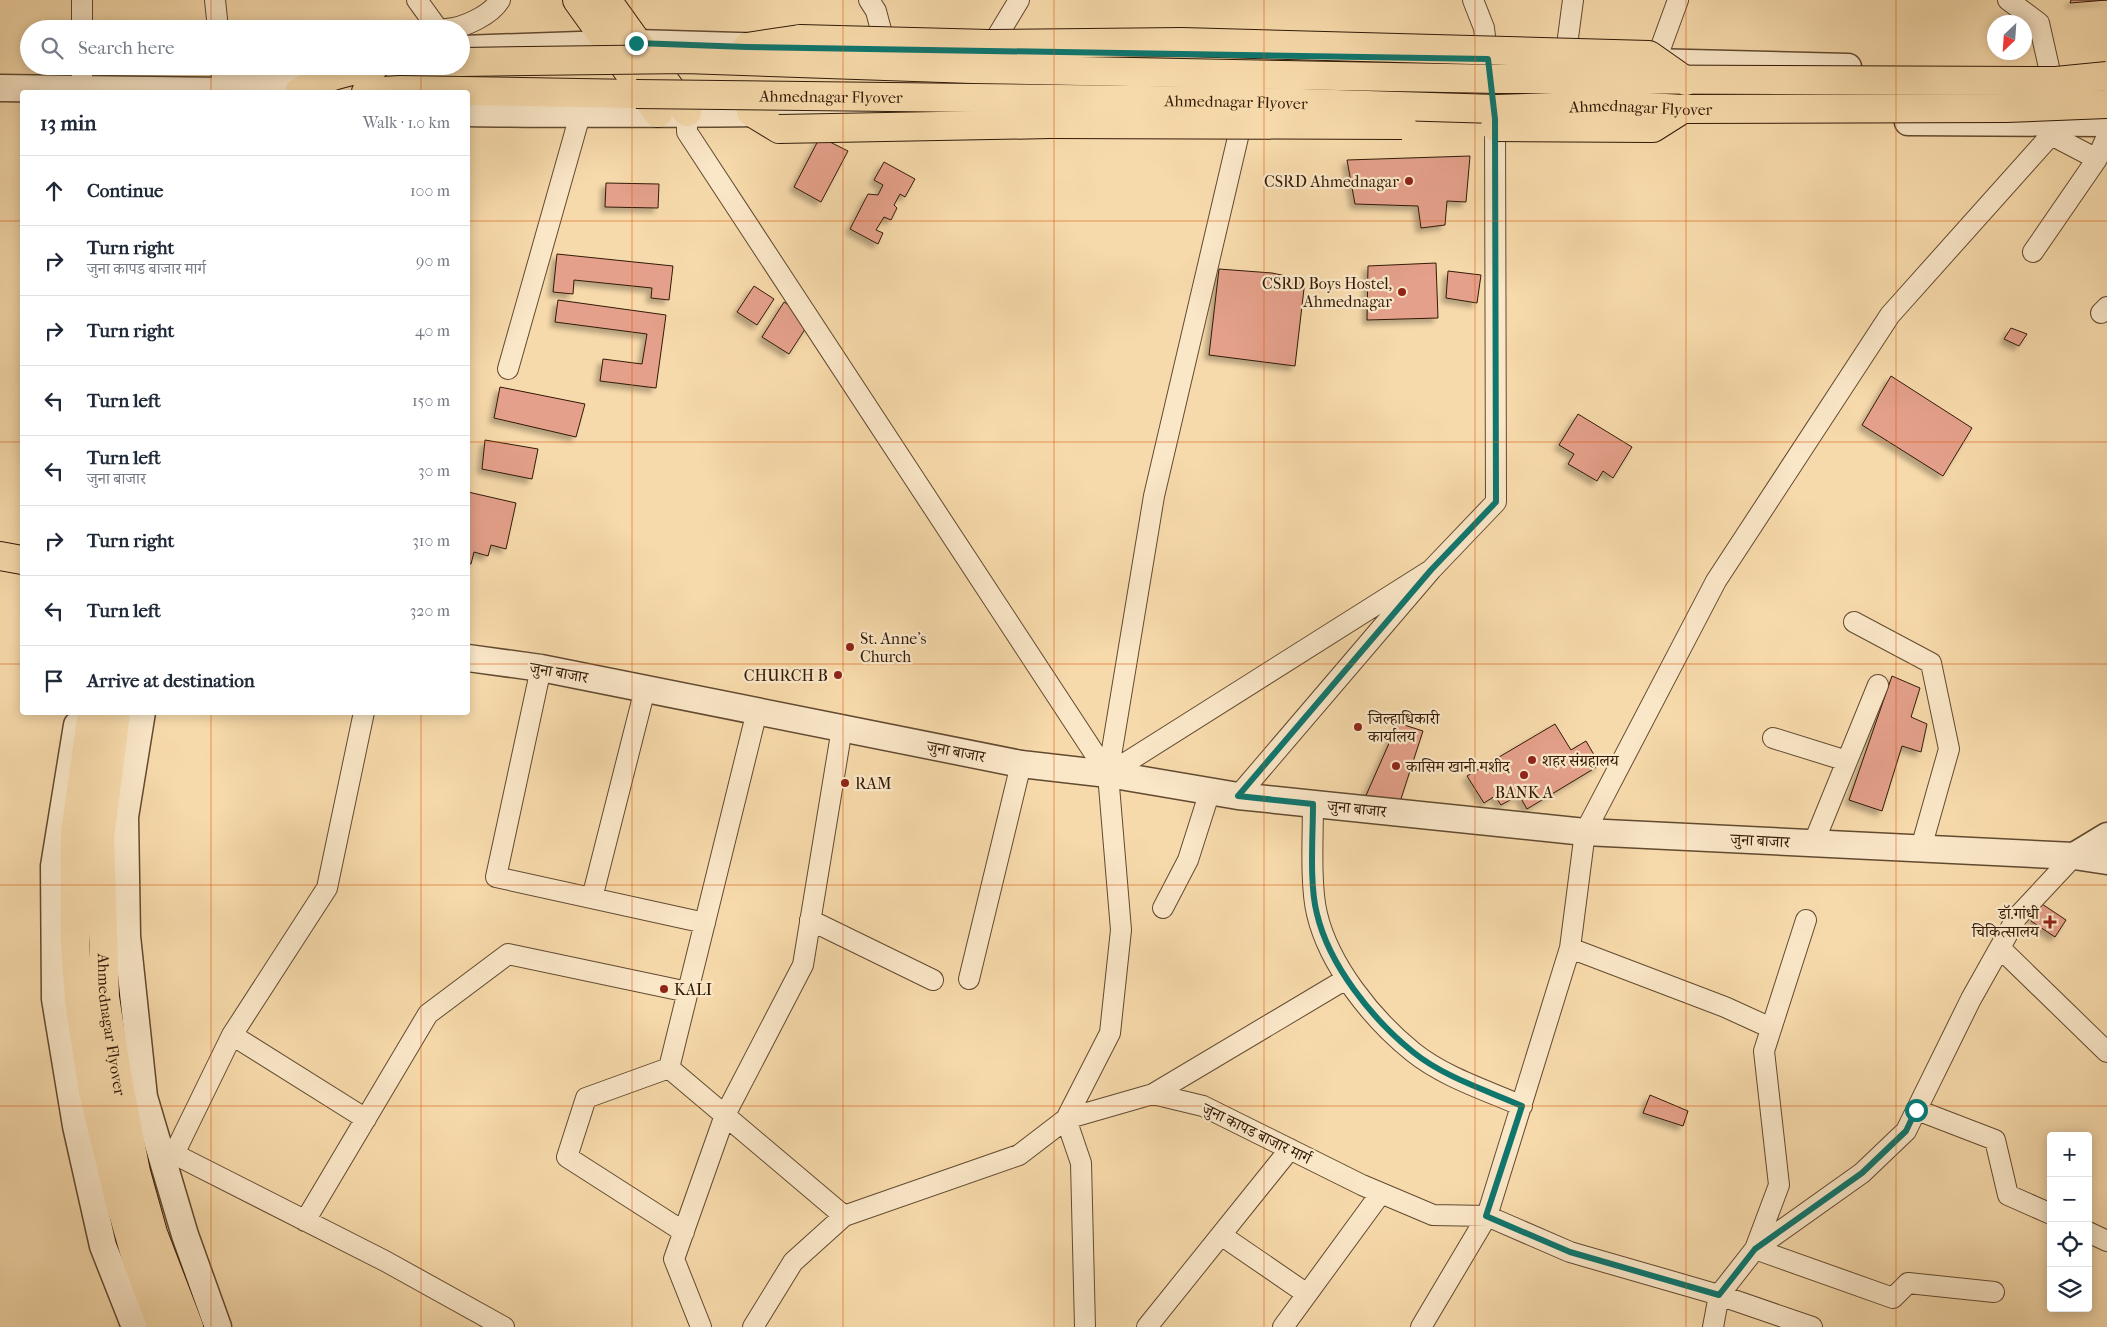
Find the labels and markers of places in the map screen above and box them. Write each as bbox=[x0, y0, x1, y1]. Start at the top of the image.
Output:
place label: CSRD Ahmednagar bbox=[1264, 172, 1399, 191]
marker: CSRD Ahmednagar bbox=[1403, 175, 1415, 187]
place label: CSRD Boys Hostel, Ahmednagar bbox=[1262, 274, 1392, 311]
marker: CSRD Boys Hostel, Ahmednagar bbox=[1396, 286, 1408, 298]
place label: St. Anne's Church bbox=[860, 629, 927, 666]
marker: St. Anne's Church bbox=[844, 641, 856, 653]
place label: CHURCH B bbox=[744, 666, 828, 685]
marker: CHURCH B bbox=[832, 669, 844, 681]
place label: जिल्हाधिकारी कार्यालय bbox=[1367, 709, 1440, 746]
marker: जिल्हाधिकारी कार्यालय bbox=[1352, 721, 1364, 733]
place label: शहर संग्रहालय bbox=[1542, 751, 1620, 770]
marker: शहर संग्रहालय bbox=[1526, 754, 1538, 766]
place label: कासिम खानी मशीद bbox=[1405, 757, 1511, 776]
marker: कासिम खानी मशीद bbox=[1390, 760, 1402, 772]
marker: BANK A bbox=[1518, 769, 1530, 781]
place label: RAM bbox=[855, 774, 892, 793]
marker: RAM bbox=[839, 777, 851, 789]
place label: BANK A bbox=[1495, 783, 1554, 802]
place label: डॉ.गांधी चिकित्सालय bbox=[1971, 904, 2040, 941]
marker: डॉ.गांधी चिकित्सालय bbox=[2043, 915, 2057, 929]
place label: KALI bbox=[674, 980, 712, 999]
marker: KALI bbox=[658, 983, 670, 995]

